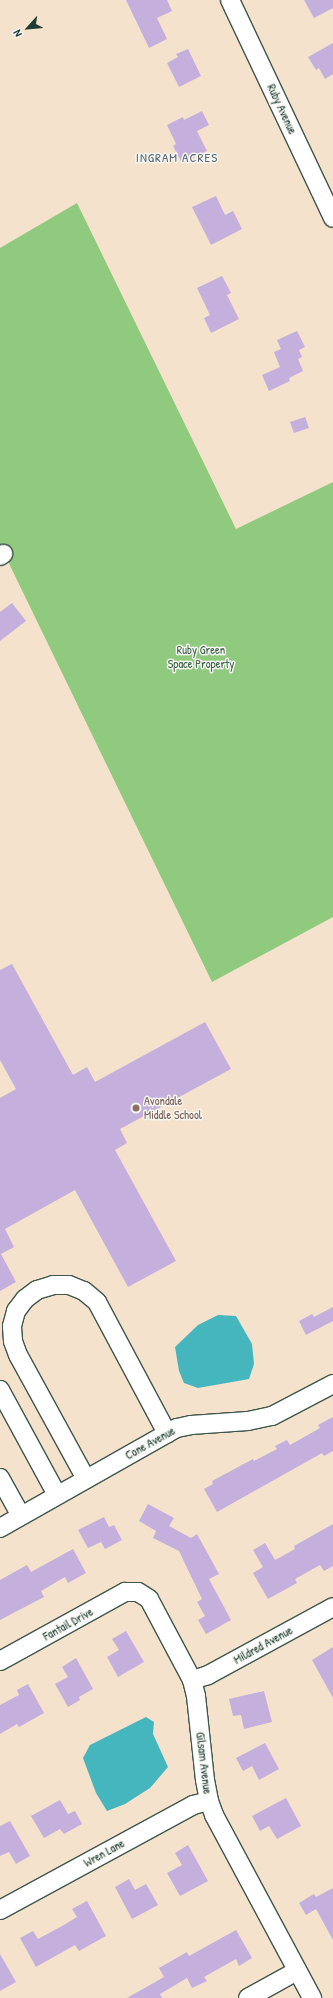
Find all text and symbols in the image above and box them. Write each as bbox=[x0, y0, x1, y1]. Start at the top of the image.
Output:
north arrow bbox=[8, 8, 48, 48]
text: N bbox=[10, 28, 25, 39]
street label: Ruby Avenue bbox=[264, 82, 300, 136]
district label: INGRAM ACRES bbox=[136, 149, 218, 165]
park label: Ruby Green Space Property bbox=[168, 643, 234, 671]
place label: Avondale Middle School bbox=[144, 1094, 202, 1122]
marker: Avondale Middle School bbox=[131, 1103, 141, 1113]
street label: Cone Avenue bbox=[123, 1423, 177, 1463]
street label: Fantail Drive bbox=[41, 1604, 95, 1644]
street label: Mildred Avenue bbox=[231, 1623, 295, 1667]
street label: Gilsam Avenue bbox=[193, 1731, 215, 1795]
street label: Wren Lane bbox=[81, 1836, 127, 1870]

